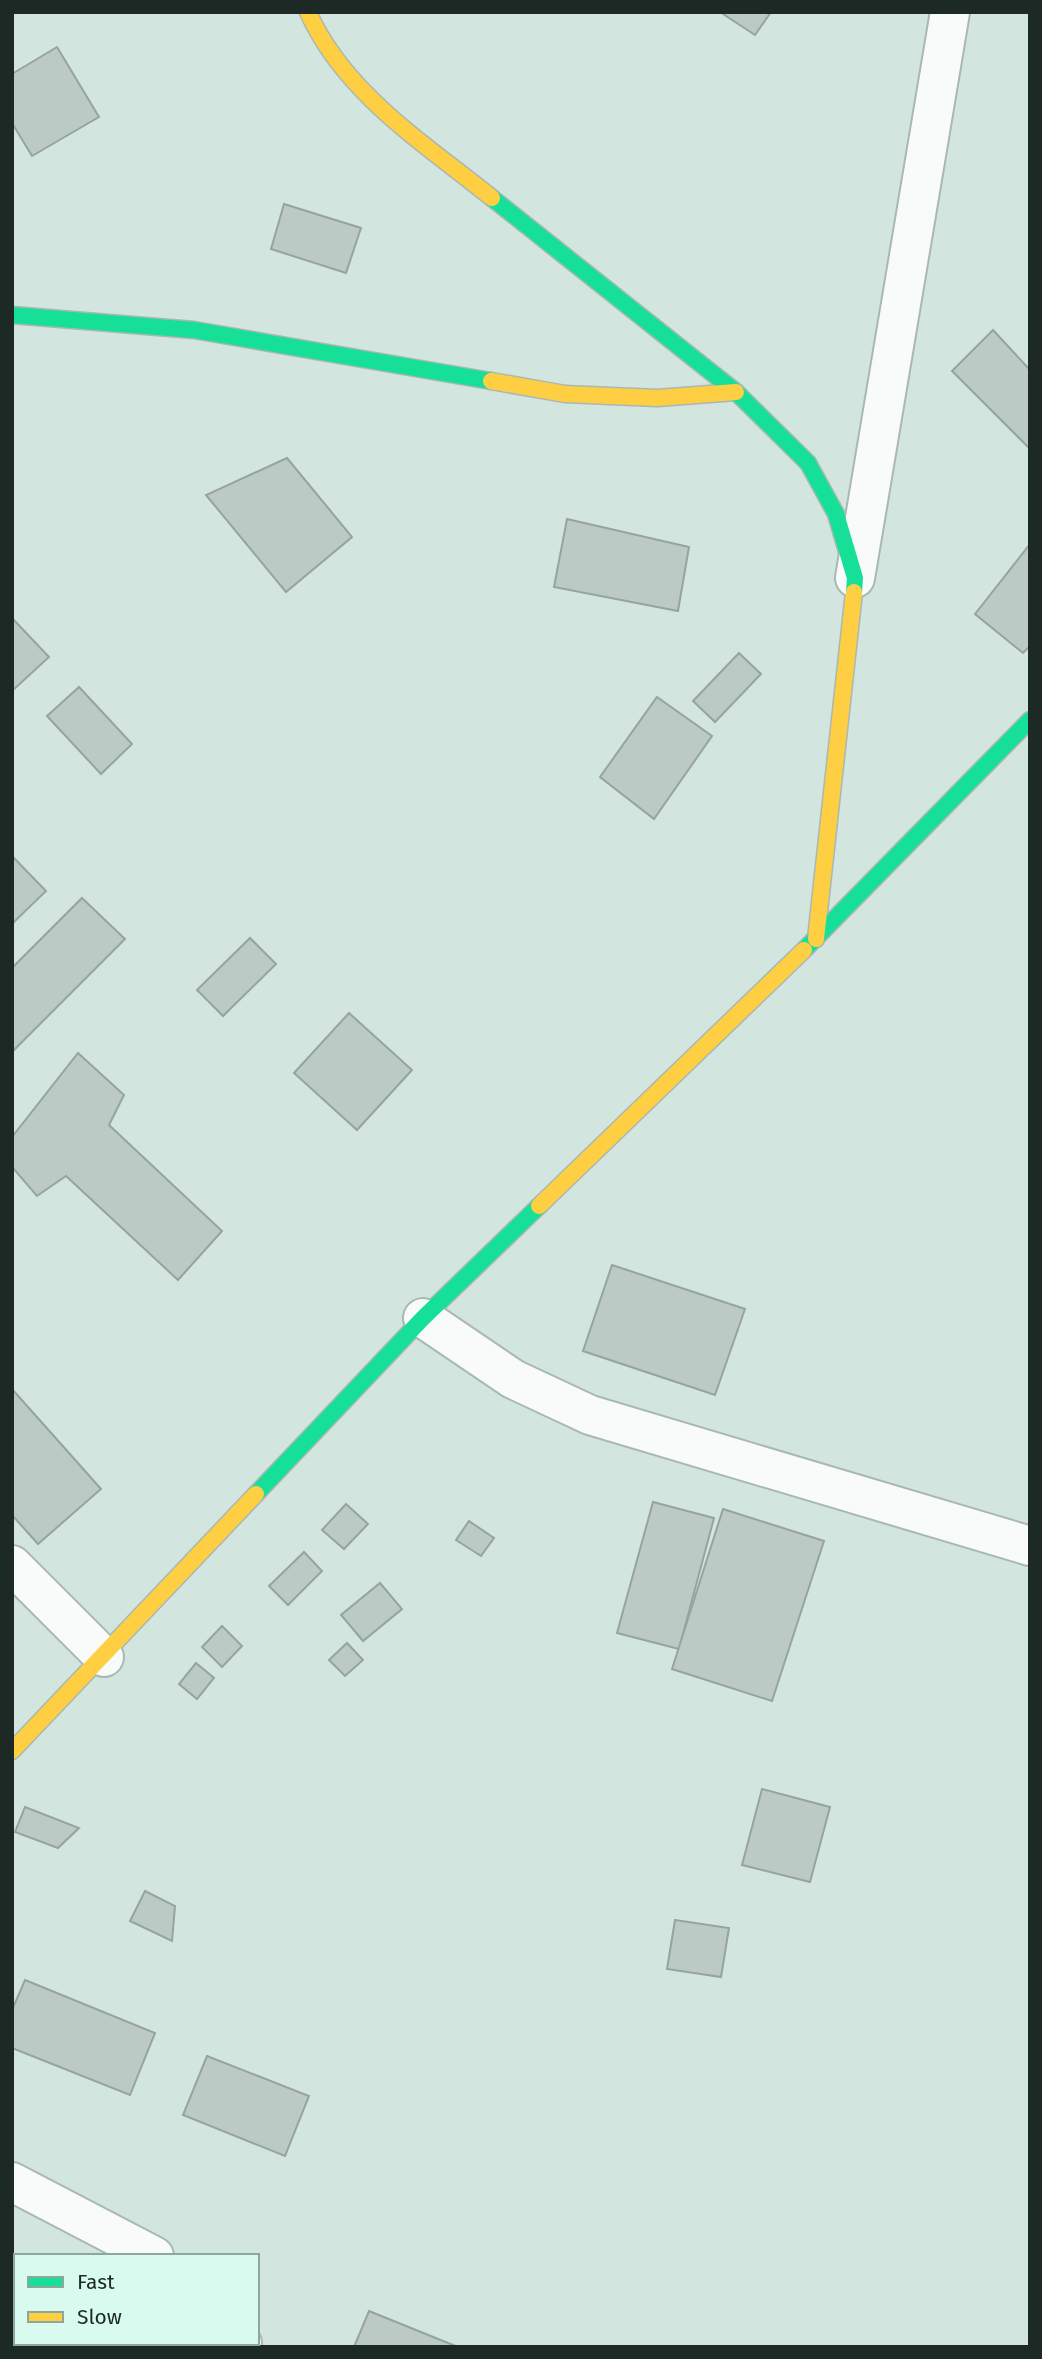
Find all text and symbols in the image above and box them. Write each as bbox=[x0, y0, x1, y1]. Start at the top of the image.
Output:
legend bbox=[14, 2254, 259, 2345]
text: Fast bbox=[77, 2269, 115, 2295]
text: Slow bbox=[77, 2304, 122, 2330]

